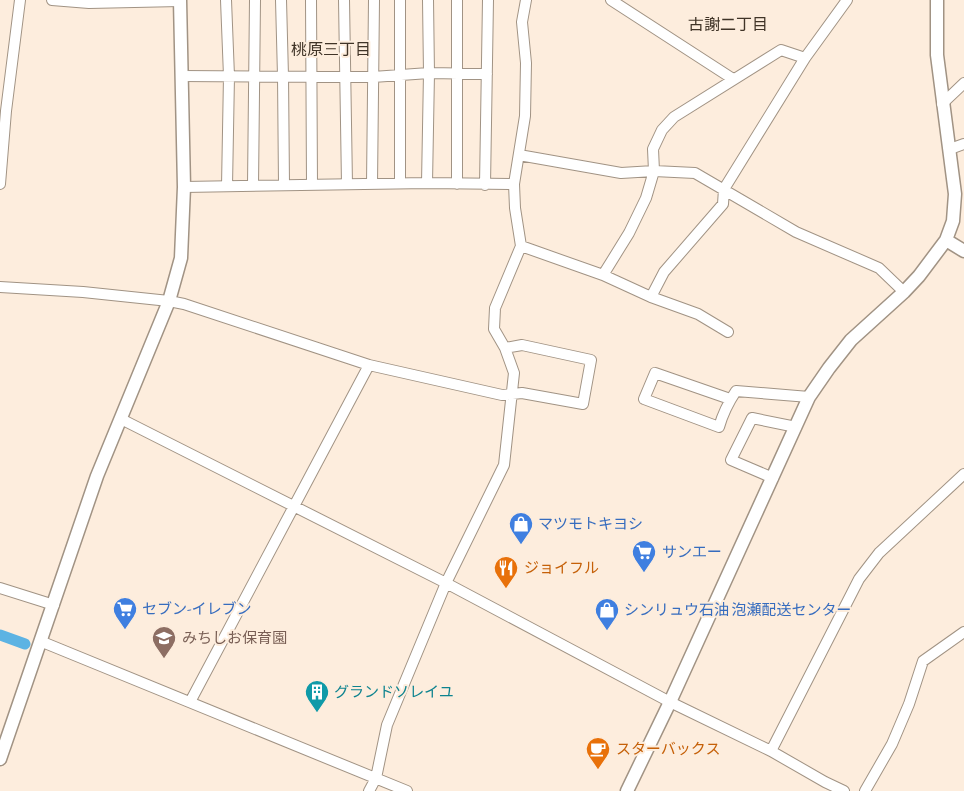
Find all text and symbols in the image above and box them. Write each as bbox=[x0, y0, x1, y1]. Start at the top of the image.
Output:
district label: 古謝二丁目 bbox=[688, 16, 768, 33]
district label: 桃原三丁目 bbox=[291, 42, 371, 58]
shop icon: マツモトキヨシ bbox=[508, 511, 534, 545]
place label: マツモトキヨシ bbox=[538, 517, 643, 532]
supermarket icon: サンエー bbox=[631, 539, 657, 573]
place label: サンエー bbox=[662, 545, 722, 560]
restaurant icon: ジョイフル bbox=[493, 555, 519, 589]
place label: ジョイフル bbox=[524, 561, 599, 576]
supermarket icon: セブン-イレブン bbox=[112, 596, 138, 630]
shop icon: シンリュウ石油 泡瀬配送センター bbox=[594, 597, 620, 631]
place label: セブン-イレブン bbox=[142, 601, 252, 617]
place label: シンリュウ石油 泡瀬配送センター bbox=[624, 602, 851, 618]
school or university icon: みちしお保育園 bbox=[151, 625, 177, 659]
place label: みちしお保育園 bbox=[182, 630, 287, 646]
building icon: グランドソレイユ bbox=[304, 679, 330, 713]
place label: グランドソレイユ bbox=[334, 684, 454, 700]
cafe icon: スターバックス bbox=[585, 736, 611, 770]
place label: スターバックス bbox=[616, 741, 720, 757]

